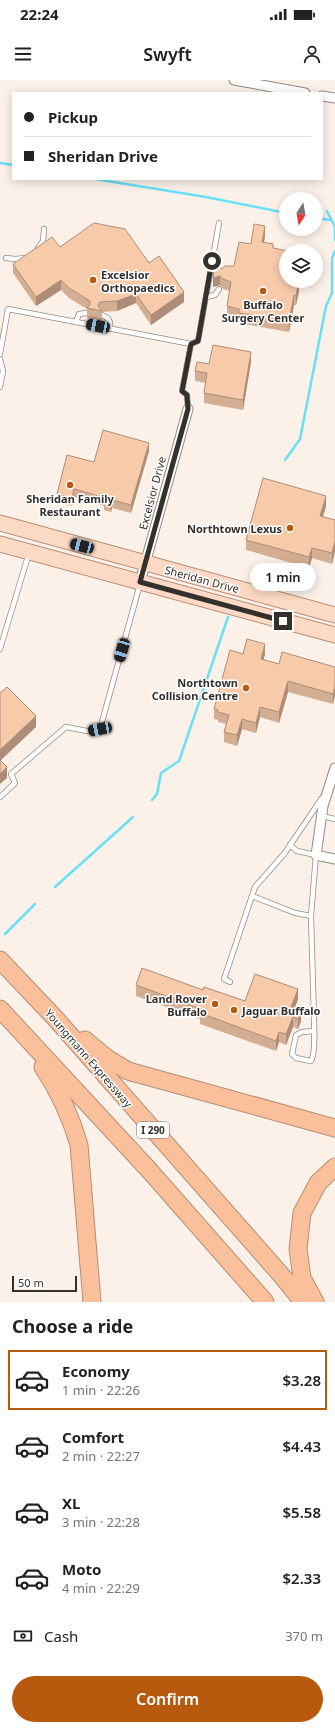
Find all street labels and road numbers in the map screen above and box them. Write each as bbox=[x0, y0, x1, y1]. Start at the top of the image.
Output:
street label: Excelsior Drive bbox=[135, 455, 169, 531]
street label: Sheridan Drive bbox=[163, 562, 241, 596]
street label: Youngmann Expressway bbox=[42, 1006, 136, 1111]
road number: I 290 bbox=[137, 1122, 169, 1138]

